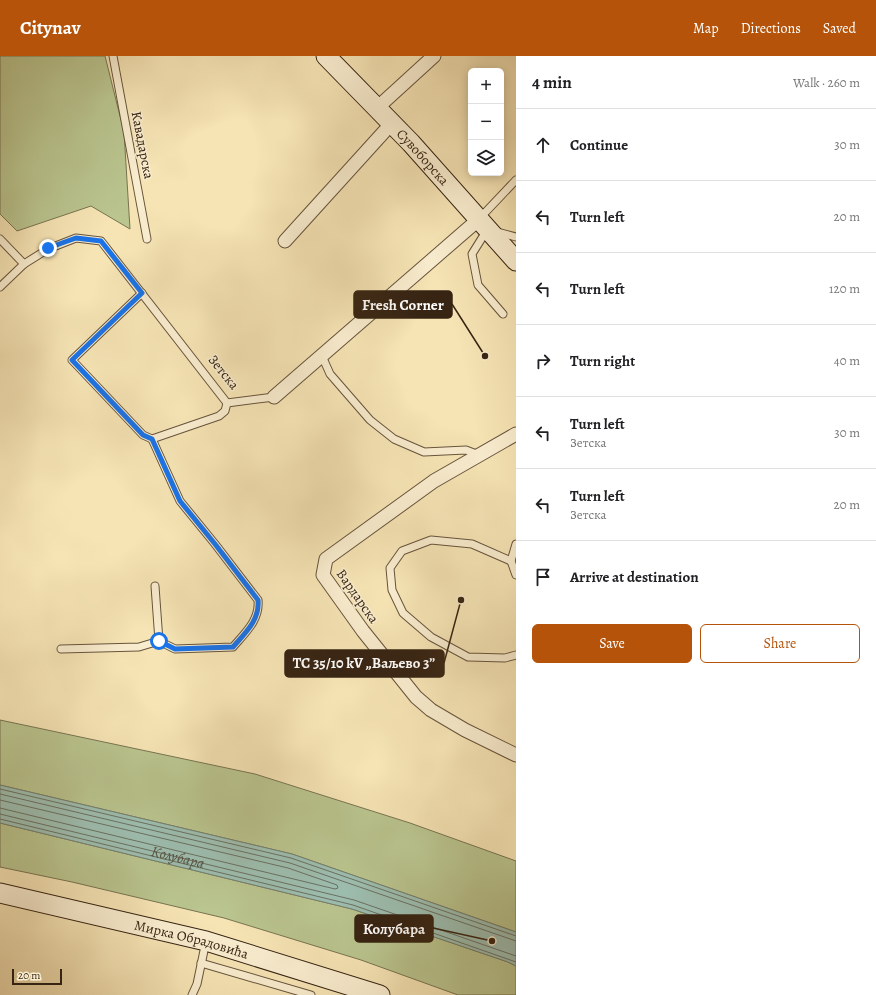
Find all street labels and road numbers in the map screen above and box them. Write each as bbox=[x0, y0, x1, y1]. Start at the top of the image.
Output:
street label: Кавадарска bbox=[127, 110, 158, 181]
street label: Сувоборска bbox=[392, 125, 454, 190]
street label: Зетска bbox=[204, 351, 244, 394]
street label: Вардарска bbox=[332, 565, 384, 628]
street label: Мирка Обрадовића bbox=[132, 916, 251, 964]

